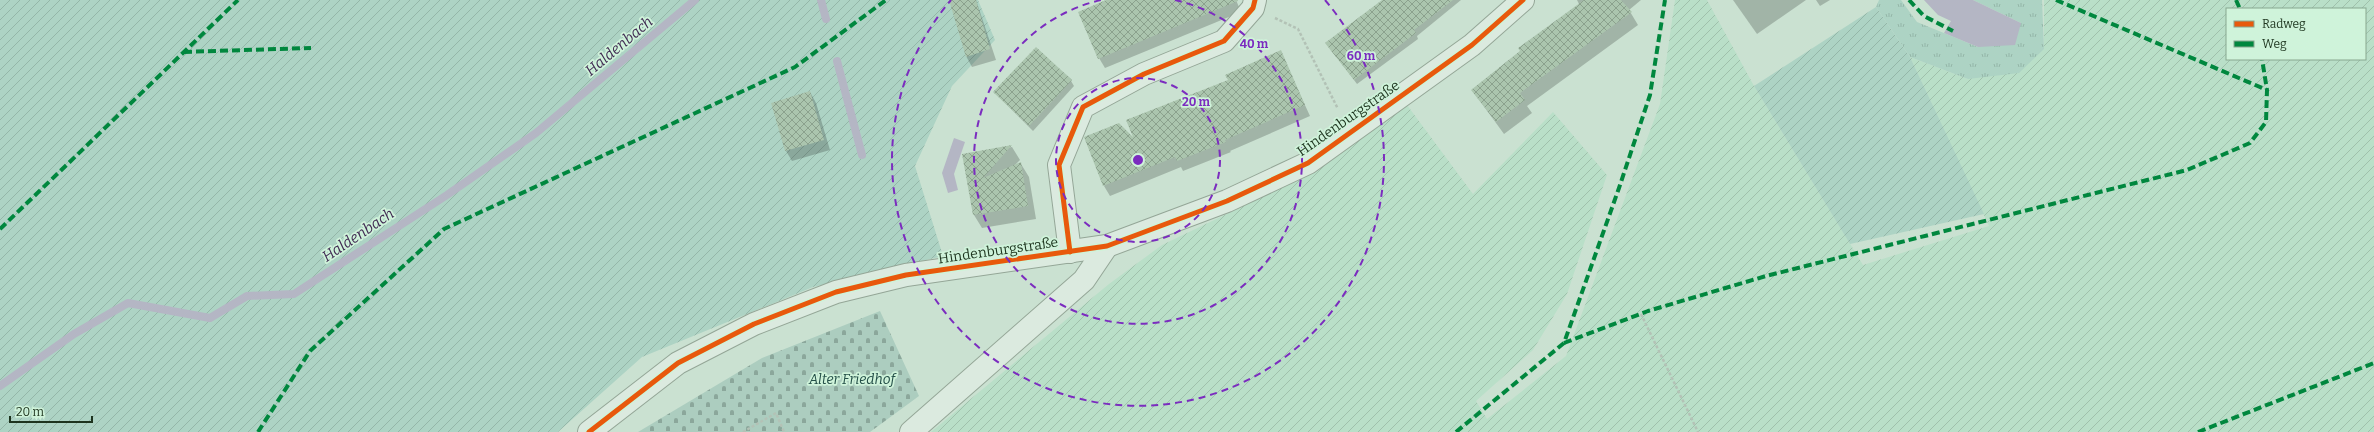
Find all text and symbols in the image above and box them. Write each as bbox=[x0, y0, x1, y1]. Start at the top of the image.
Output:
legend bbox=[2226, 8, 2366, 60]
water label: Haldenbach bbox=[582, 12, 657, 79]
text: Radweg bbox=[2262, 17, 2306, 31]
text: 40 m bbox=[1240, 37, 1269, 51]
text: Weg bbox=[2262, 37, 2287, 51]
text: 60 m bbox=[1347, 49, 1376, 63]
street label: Hindenburgstraße bbox=[1294, 77, 1403, 160]
text: 20 m bbox=[1182, 95, 1211, 109]
centre of rings bbox=[1131, 153, 1145, 167]
water label: Haldenbach bbox=[319, 204, 397, 266]
street label: Hindenburgstraße bbox=[937, 234, 1059, 267]
park label: Alter Friedhof bbox=[808, 371, 898, 388]
scale bar bbox=[10, 398, 92, 424]
text: 20 m bbox=[16, 405, 45, 419]

